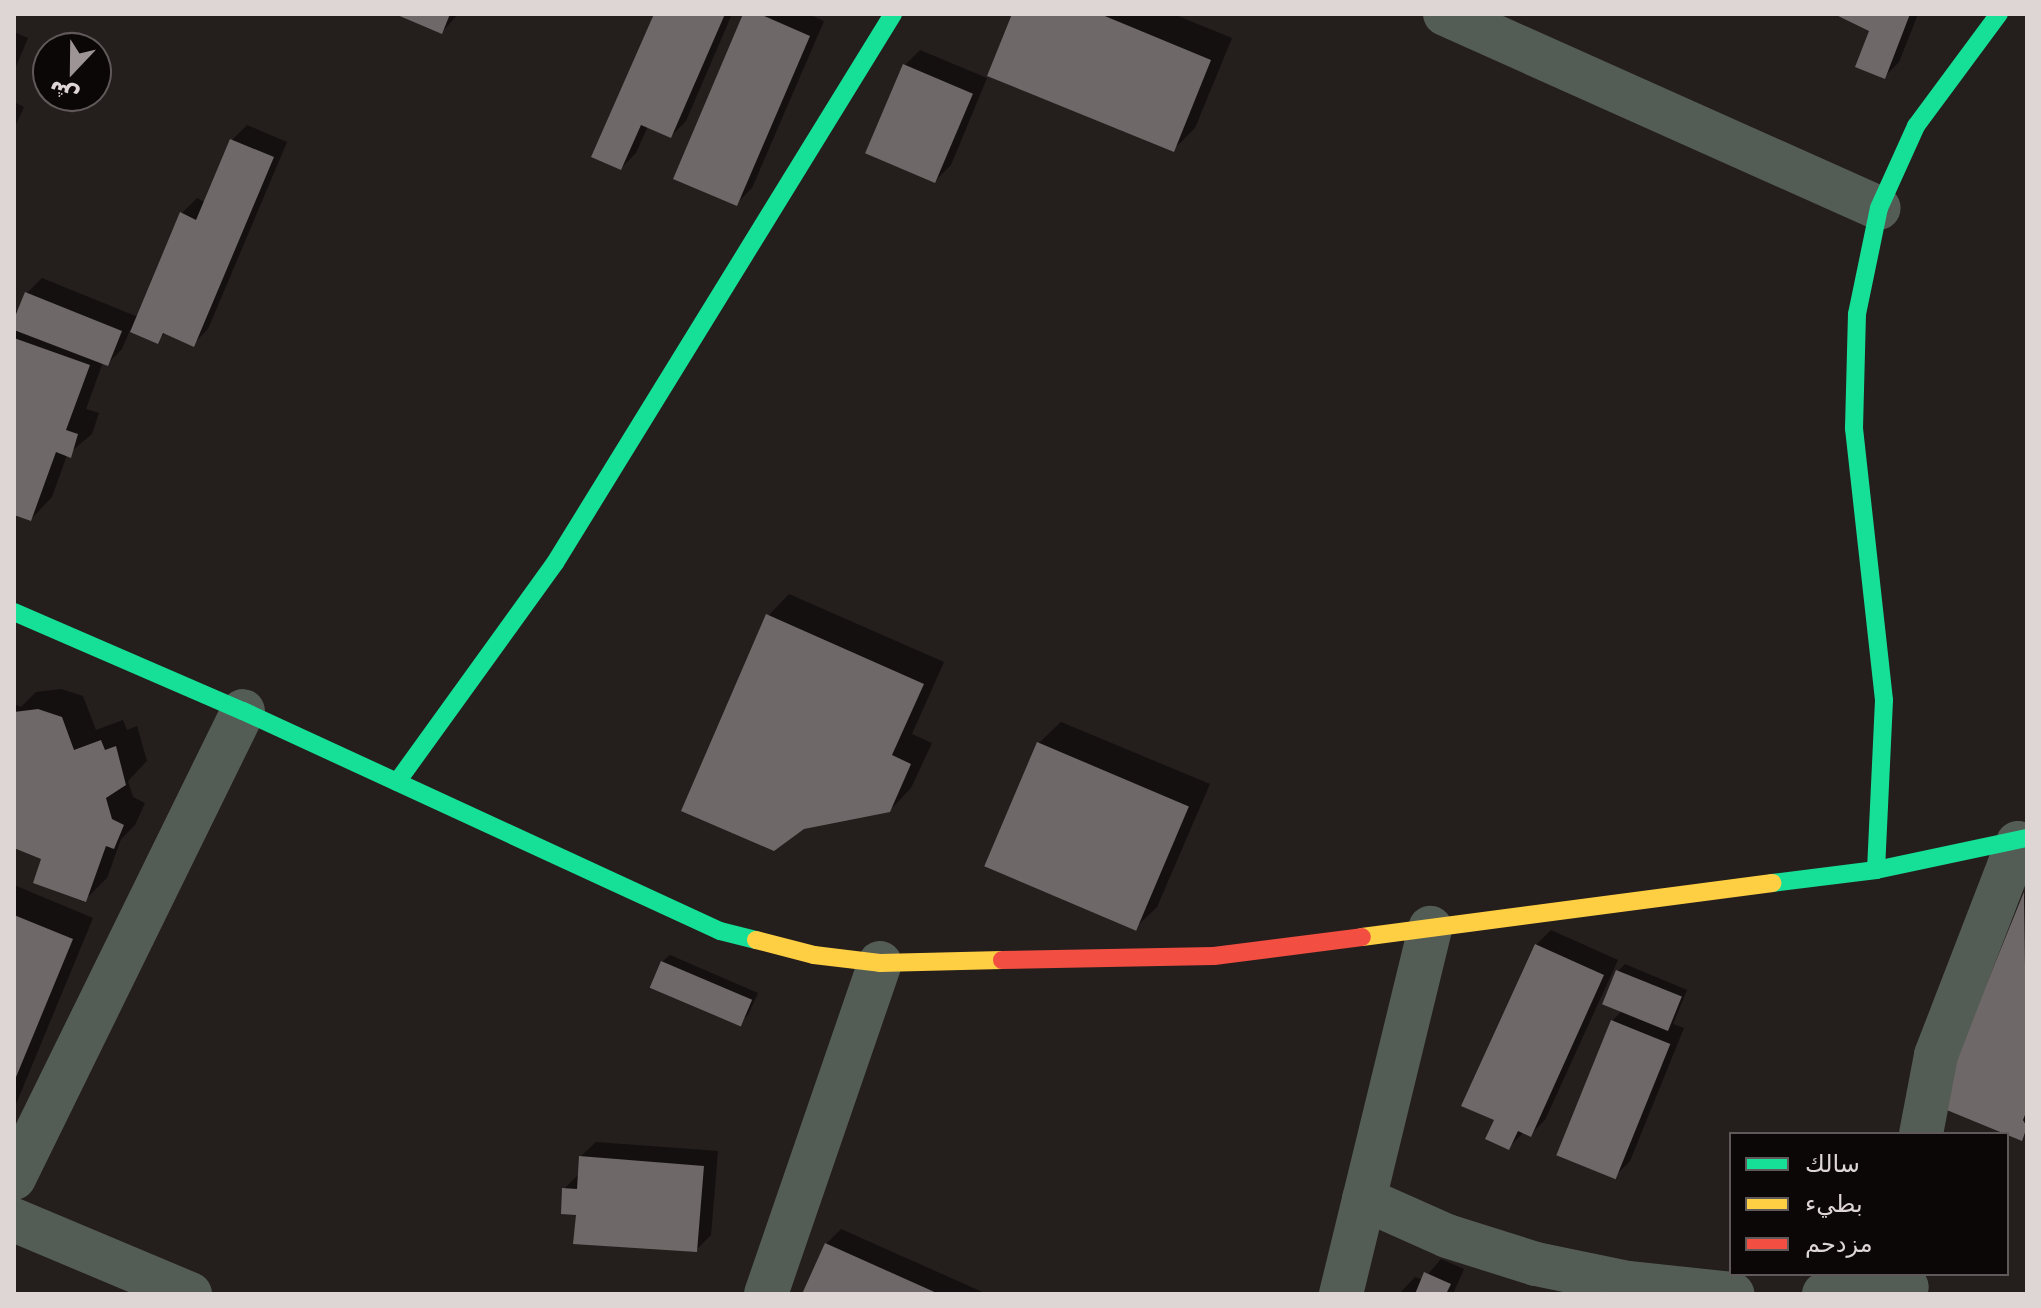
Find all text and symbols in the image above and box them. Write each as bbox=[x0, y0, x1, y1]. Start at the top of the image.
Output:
north arrow bbox=[32, 32, 112, 112]
text: ش bbox=[45, 76, 82, 110]
legend bbox=[1729, 1132, 2009, 1276]
text: سالك bbox=[1805, 1150, 1860, 1178]
text: بطيء bbox=[1805, 1190, 1863, 1218]
text: مزدحم bbox=[1805, 1230, 1873, 1258]

